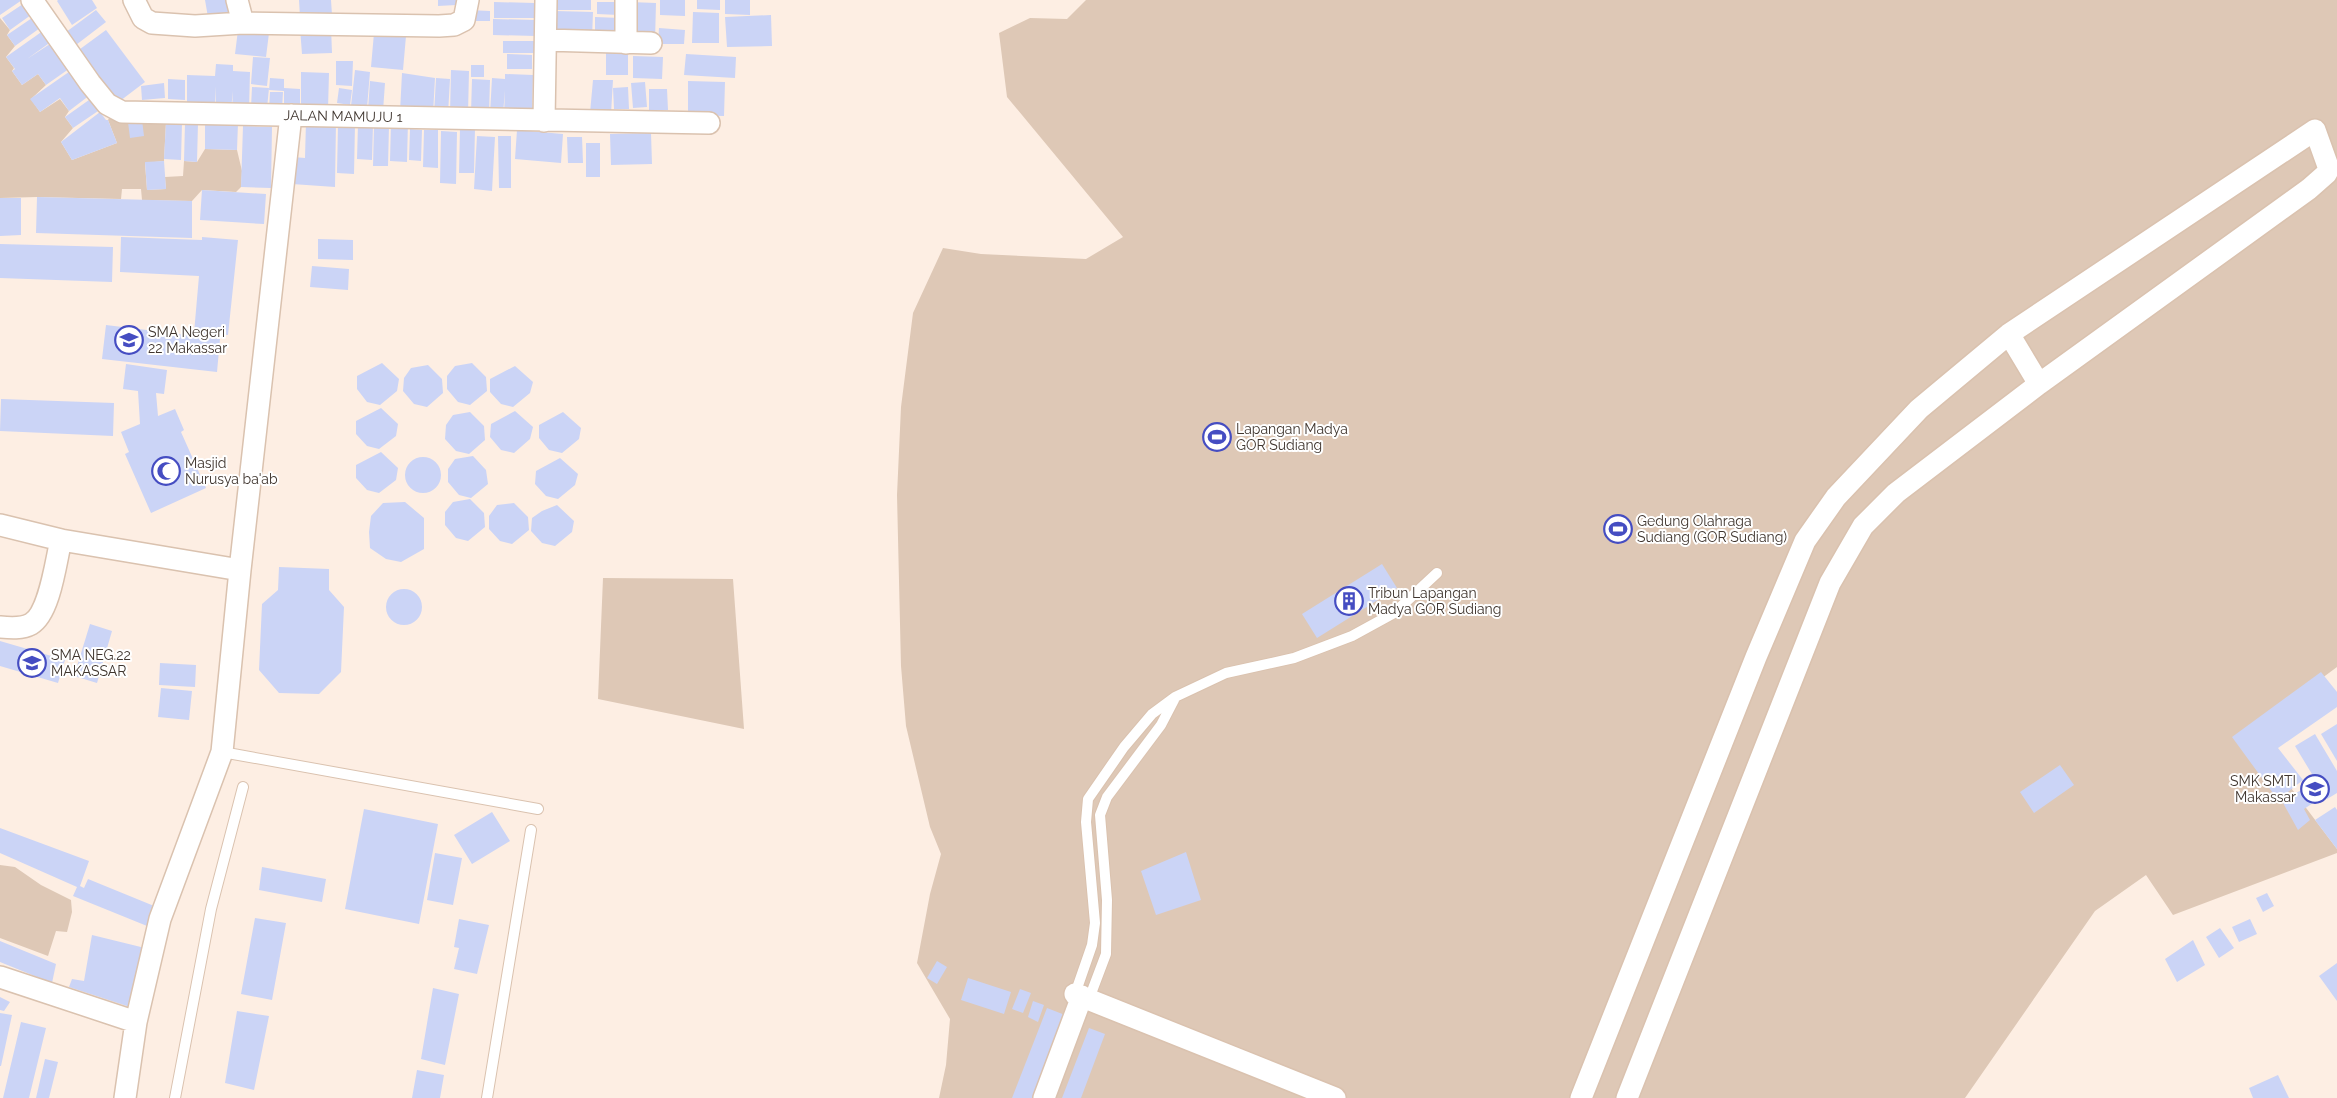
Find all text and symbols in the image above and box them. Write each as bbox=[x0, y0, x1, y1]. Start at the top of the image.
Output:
street label: JALAN MAMUJU 1 bbox=[283, 107, 403, 125]
place label: SMA Negeri 22 Makassar bbox=[148, 324, 227, 356]
school or university icon: SMA Negeri 22 Makassar bbox=[114, 325, 144, 355]
place label: Lapangan Madya GOR Sudiang bbox=[1236, 421, 1348, 453]
sports icon: Lapangan Madya GOR Sudiang bbox=[1202, 422, 1232, 452]
place label: Masjid Nurusya ba'ab bbox=[185, 455, 278, 487]
mosque icon: Masjid Nurusya ba'ab bbox=[151, 456, 181, 486]
place label: Gedung Olahraga Sudiang (GOR Sudiang) bbox=[1637, 513, 1787, 545]
sports icon: Gedung Olahraga Sudiang (GOR Sudiang) bbox=[1603, 514, 1633, 544]
place label: Tribun Lapangan Madya GOR Sudiang bbox=[1368, 585, 1501, 617]
building icon: Tribun Lapangan Madya GOR Sudiang bbox=[1334, 586, 1364, 616]
place label: SMA NEG.22 MAKASSAR bbox=[51, 647, 131, 679]
school or university icon: SMA NEG.22 MAKASSAR bbox=[17, 648, 47, 678]
place label: SMK SMTI Makassar bbox=[2230, 773, 2296, 805]
school or university icon: SMK SMTI Makassar bbox=[2300, 774, 2330, 804]

